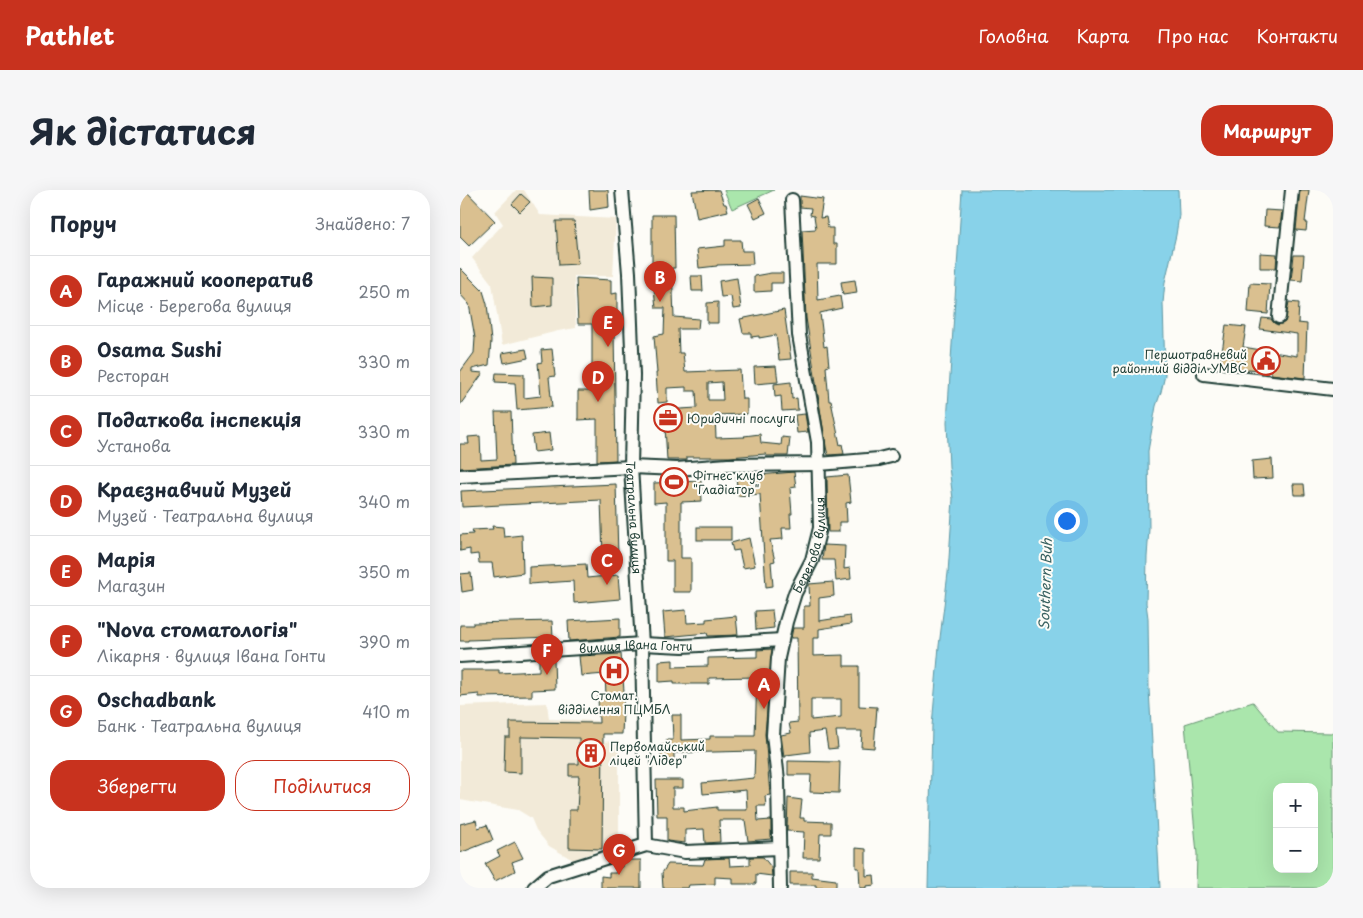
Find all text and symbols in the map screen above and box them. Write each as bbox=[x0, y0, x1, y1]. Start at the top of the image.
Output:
text: Pathlet bbox=[25, 17, 115, 53]
text: Головна bbox=[978, 22, 1048, 49]
text: Карта bbox=[1076, 22, 1129, 49]
text: Про нас bbox=[1157, 22, 1229, 49]
text: Контакти bbox=[1257, 22, 1338, 49]
text: Як дістатися bbox=[30, 104, 256, 157]
button: Маршрут bbox=[1201, 105, 1333, 156]
text: Поруч bbox=[50, 207, 117, 239]
text: Знайдено: 7 bbox=[315, 211, 410, 235]
pin: B bbox=[644, 261, 676, 302]
text: Гаражний кооператив bbox=[97, 265, 313, 293]
text: A bbox=[60, 279, 72, 303]
text: 250 m bbox=[359, 279, 410, 303]
text: Місце · Берегова вулиця bbox=[97, 293, 292, 317]
pin: E bbox=[592, 306, 624, 347]
text: Osama Sushi bbox=[97, 335, 222, 363]
place label: Першотравневий районний відділ УМВС bbox=[1112, 345, 1247, 377]
public building icon: Першотравневий районний відділ УМВС bbox=[1251, 346, 1281, 376]
text: B bbox=[61, 349, 71, 373]
text: 330 m bbox=[357, 349, 410, 373]
pin: D bbox=[582, 361, 614, 402]
text: Ресторан bbox=[97, 363, 170, 387]
office icon: Юридичні послуги bbox=[653, 403, 683, 433]
text: Податкова інспекція bbox=[97, 405, 302, 433]
place label: Юридичні послуги bbox=[687, 409, 796, 427]
text: C bbox=[60, 419, 72, 443]
text: 330 m bbox=[357, 419, 410, 443]
text: Установа bbox=[97, 433, 170, 457]
street label: Театральна вулиця bbox=[622, 461, 647, 575]
place label: Фітнес клуб "Гладіатор" bbox=[693, 466, 763, 498]
sports icon: Фітнес клуб "Гладіатор" bbox=[659, 467, 689, 497]
text: Краєзнавчий Музей bbox=[97, 475, 292, 503]
text: D bbox=[60, 489, 72, 513]
text: 340 m bbox=[358, 489, 410, 513]
street label: Берегова вулиця bbox=[788, 497, 830, 596]
text: Музей · Театральна вулиця bbox=[97, 503, 314, 527]
your location bbox=[1054, 508, 1080, 534]
water label: Southern Buh bbox=[1033, 537, 1057, 630]
pin: C bbox=[591, 544, 623, 585]
text: Марія bbox=[97, 545, 155, 573]
text: E bbox=[61, 559, 71, 583]
text: 350 m bbox=[358, 559, 410, 583]
text: Магазин bbox=[97, 573, 166, 597]
text: "Nova стоматологія" bbox=[97, 615, 297, 643]
text: F bbox=[61, 629, 71, 653]
text: 390 m bbox=[359, 629, 410, 653]
pin: F bbox=[531, 634, 563, 675]
street label: вулиця Івана Гонти bbox=[578, 635, 693, 657]
text: Лікарня · вулиця Івана Гонти bbox=[97, 643, 326, 667]
hospital icon: Стомат. відділення ПЦМБЛ bbox=[599, 656, 629, 686]
pin: A bbox=[748, 668, 780, 709]
text: Oschadbank bbox=[97, 685, 216, 713]
place label: Стомат. відділення ПЦМБЛ bbox=[558, 686, 671, 718]
text: G bbox=[59, 699, 73, 723]
text: 410 m bbox=[362, 699, 410, 723]
text: Банк · Театральна вулиця bbox=[97, 713, 302, 737]
place label: Первомайський ліцей "Лідер" bbox=[609, 737, 705, 769]
building icon: Первомайський ліцей "Лідер" bbox=[576, 738, 606, 768]
button: Зберегти bbox=[50, 760, 225, 811]
button: Поділитися bbox=[235, 760, 410, 811]
map controls bbox=[1273, 783, 1318, 873]
button: + bbox=[1273, 783, 1318, 828]
button: − bbox=[1273, 828, 1318, 873]
pin: G bbox=[603, 834, 635, 875]

